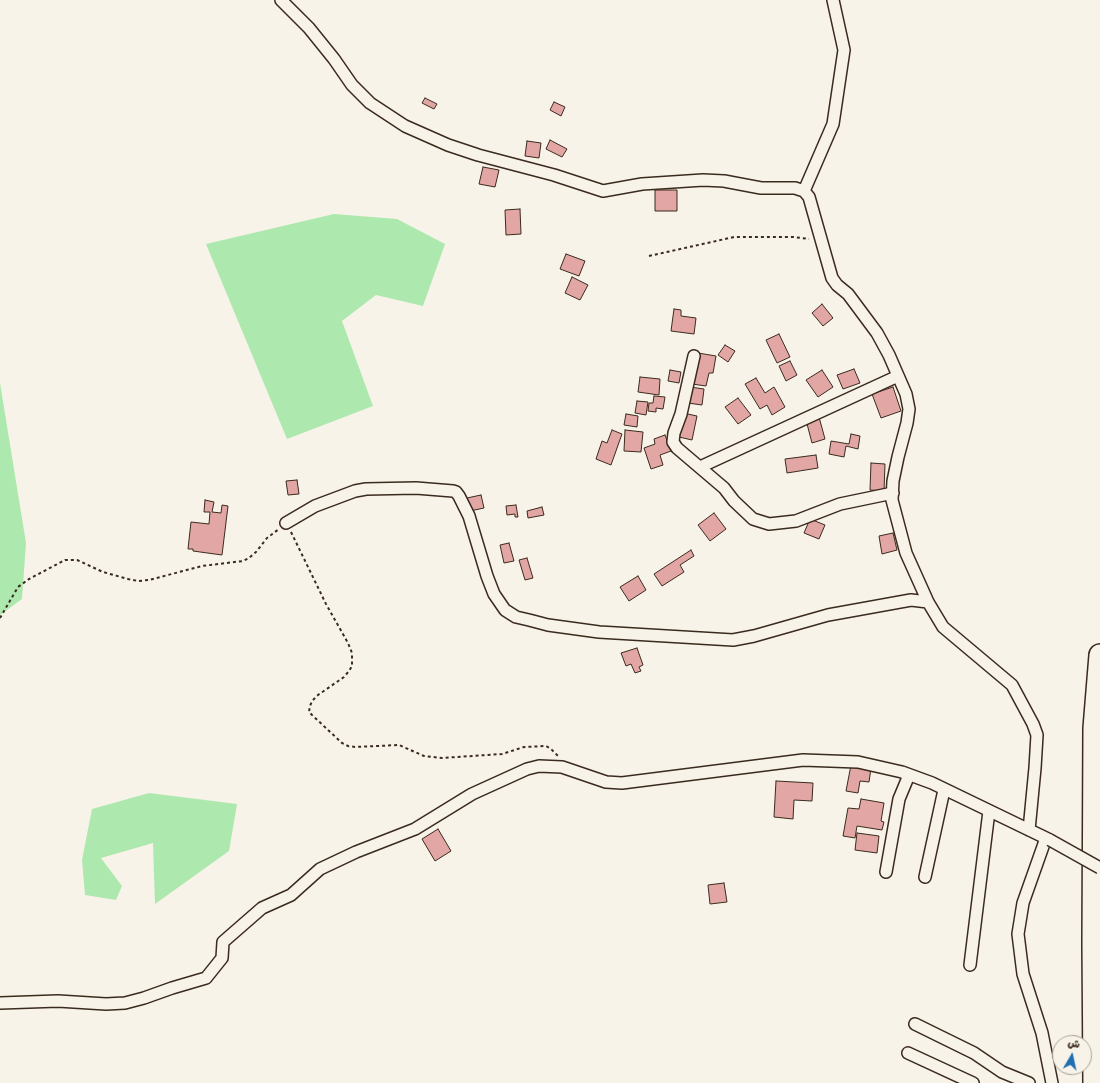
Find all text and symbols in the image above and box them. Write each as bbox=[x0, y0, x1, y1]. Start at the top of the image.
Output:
north arrow bbox=[1052, 1035, 1092, 1075]
text: ش bbox=[1067, 1036, 1081, 1052]

